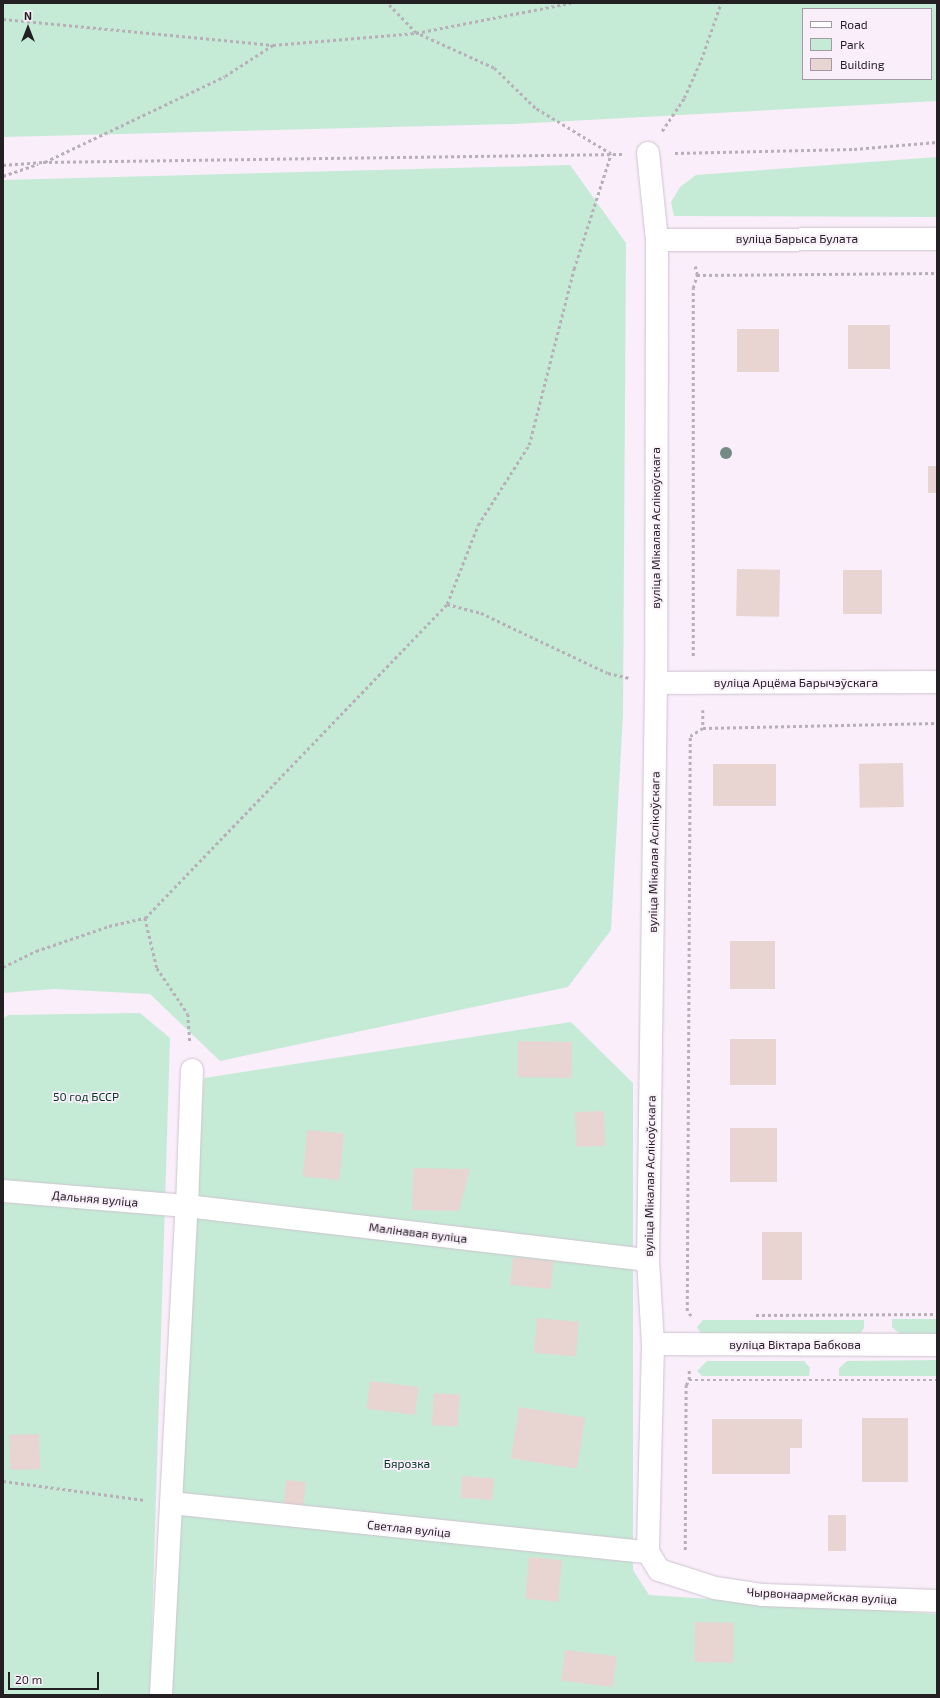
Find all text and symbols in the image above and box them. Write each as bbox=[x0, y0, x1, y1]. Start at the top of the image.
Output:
north arrow bbox=[8, 8, 48, 48]
legend bbox=[802, 8, 932, 80]
text: N bbox=[24, 9, 32, 22]
text: Road bbox=[840, 17, 868, 31]
text: Park bbox=[840, 37, 865, 51]
text: Building bbox=[840, 57, 884, 71]
street label: вуліца Барыса Булата bbox=[736, 232, 858, 246]
street label: вуліца Мікалая Аслікоўскага bbox=[649, 447, 663, 609]
street label: вуліца Арцёма Барычэўскага bbox=[714, 676, 878, 690]
street label: вуліца Мікалая Аслікоўскага bbox=[645, 771, 663, 933]
park label: 50 год БССР bbox=[53, 1090, 119, 1104]
street label: вуліца Мікалая Аслікоўскага bbox=[641, 1095, 659, 1257]
street label: Дальняя вуліца bbox=[51, 1188, 139, 1210]
street label: Малінавая вуліца bbox=[368, 1220, 468, 1246]
street label: вуліца Віктара Бабкова bbox=[729, 1338, 861, 1352]
park label: Бярозка bbox=[384, 1457, 430, 1471]
street label: Светлая вуліца bbox=[366, 1517, 452, 1541]
street label: Чырвонаармейская вуліца bbox=[746, 1585, 898, 1607]
scale bar bbox=[10, 1664, 101, 1690]
text: 20 m bbox=[15, 1672, 42, 1686]

